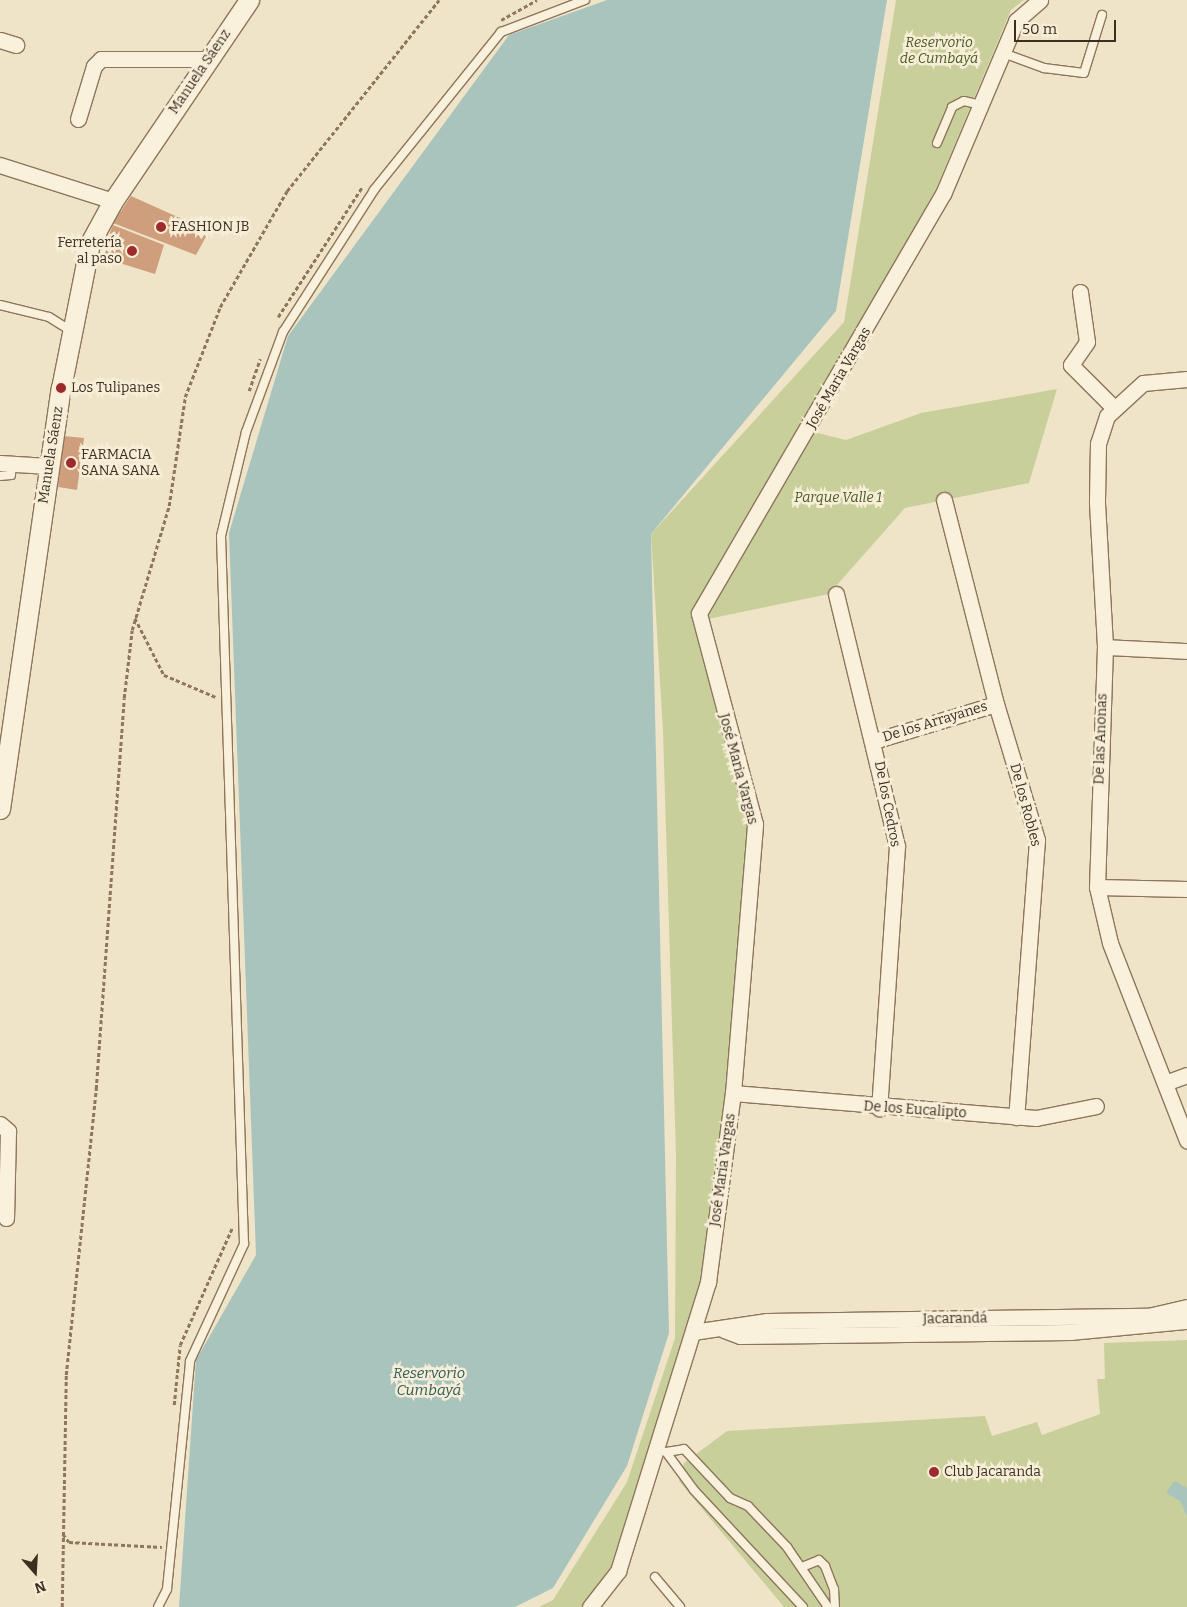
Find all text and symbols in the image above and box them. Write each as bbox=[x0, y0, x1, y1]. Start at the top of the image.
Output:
scale bar bbox=[1017, 10, 1120, 42]
text: 50 m bbox=[1022, 20, 1057, 38]
street label: Manuela Sáenz bbox=[166, 27, 234, 117]
park label: Reservorio de Cumbayá bbox=[900, 35, 978, 68]
place label: FASHION JB bbox=[171, 219, 250, 235]
marker: FASHION JB bbox=[155, 221, 167, 233]
place label: Ferretería al paso bbox=[57, 235, 122, 268]
marker: Ferretería al paso bbox=[126, 245, 138, 257]
street label: José Maria Vargas bbox=[803, 324, 875, 432]
place label: Los Tulipanes bbox=[71, 380, 160, 396]
marker: Los Tulipanes bbox=[55, 382, 67, 394]
street label: Manuela Sáenz bbox=[35, 405, 67, 505]
place label: FARMACIA SANA SANA bbox=[81, 447, 160, 480]
marker: FARMACIA SANA SANA bbox=[65, 457, 77, 469]
park label: Parque Valle 1 bbox=[794, 490, 882, 506]
street label: De las Anonas bbox=[1091, 693, 1111, 785]
street label: De los Arrayanes bbox=[881, 698, 989, 746]
street label: José Maria Vargas bbox=[715, 712, 761, 826]
street label: De los Cedros bbox=[870, 760, 904, 848]
street label: De los Robles bbox=[1006, 762, 1044, 848]
street label: De los Eucalipto bbox=[863, 1098, 967, 1122]
street label: José Maria Vargas bbox=[707, 1112, 739, 1228]
street label: Jacarandá bbox=[923, 1310, 987, 1328]
water label: Reservorio Cumbayá bbox=[393, 1364, 465, 1399]
place label: Club Jacaranda bbox=[944, 1464, 1041, 1480]
marker: Club Jacaranda bbox=[928, 1466, 940, 1478]
north arrow bbox=[10, 1547, 60, 1597]
text: N bbox=[32, 1577, 48, 1596]

